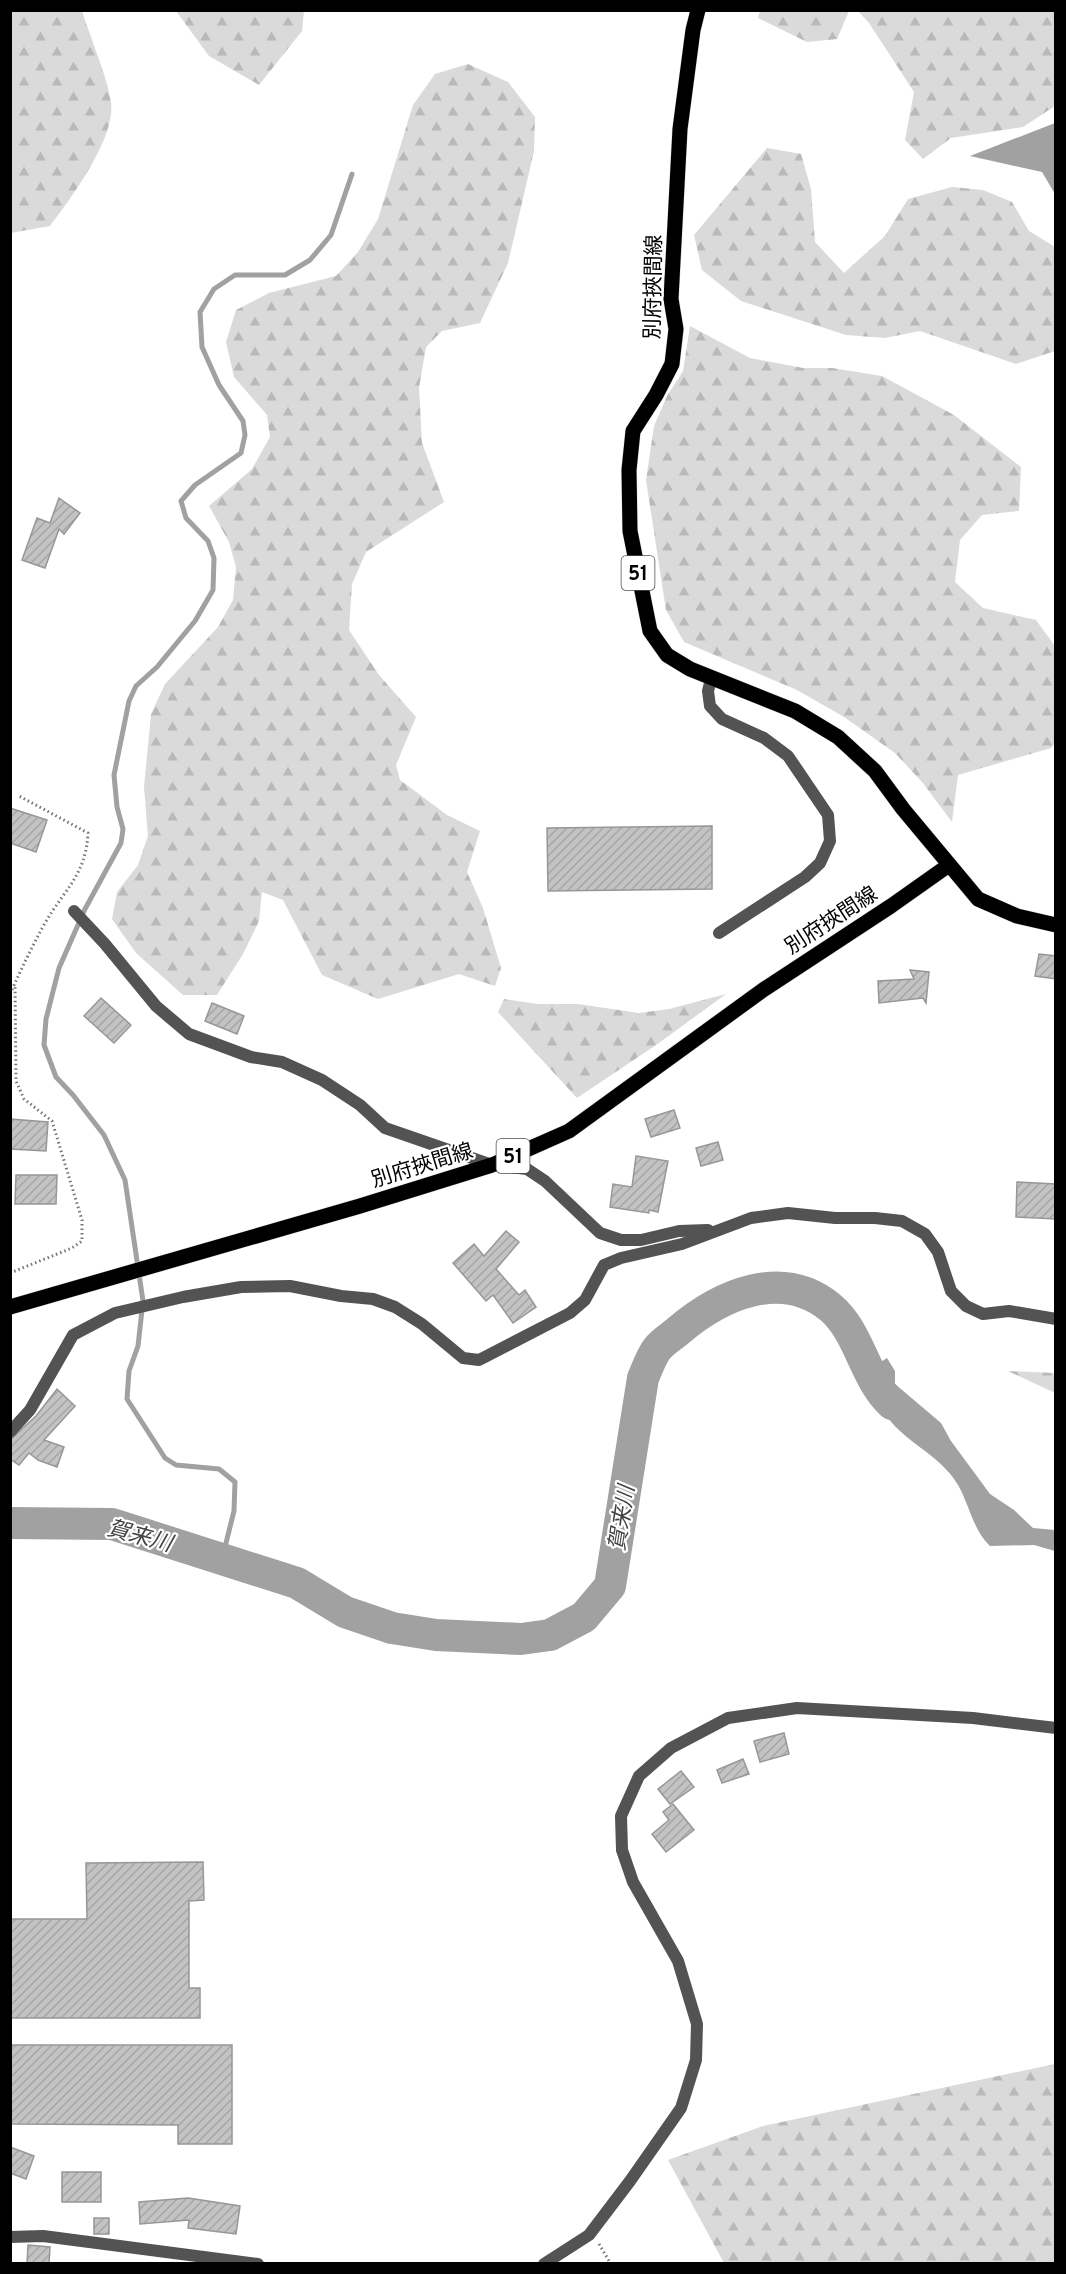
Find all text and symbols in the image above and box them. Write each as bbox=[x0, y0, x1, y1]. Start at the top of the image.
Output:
street label: 別府挾間線 bbox=[640, 234, 669, 340]
road number: 51 bbox=[622, 556, 654, 590]
street label: 別府挾間線 bbox=[780, 881, 883, 961]
street label: 別府挾間線 bbox=[368, 1138, 477, 1195]
road number: 51 bbox=[496, 1139, 530, 1173]
water label: 賀来川 bbox=[605, 1482, 642, 1553]
water label: 賀来川 bbox=[104, 1516, 177, 1560]

